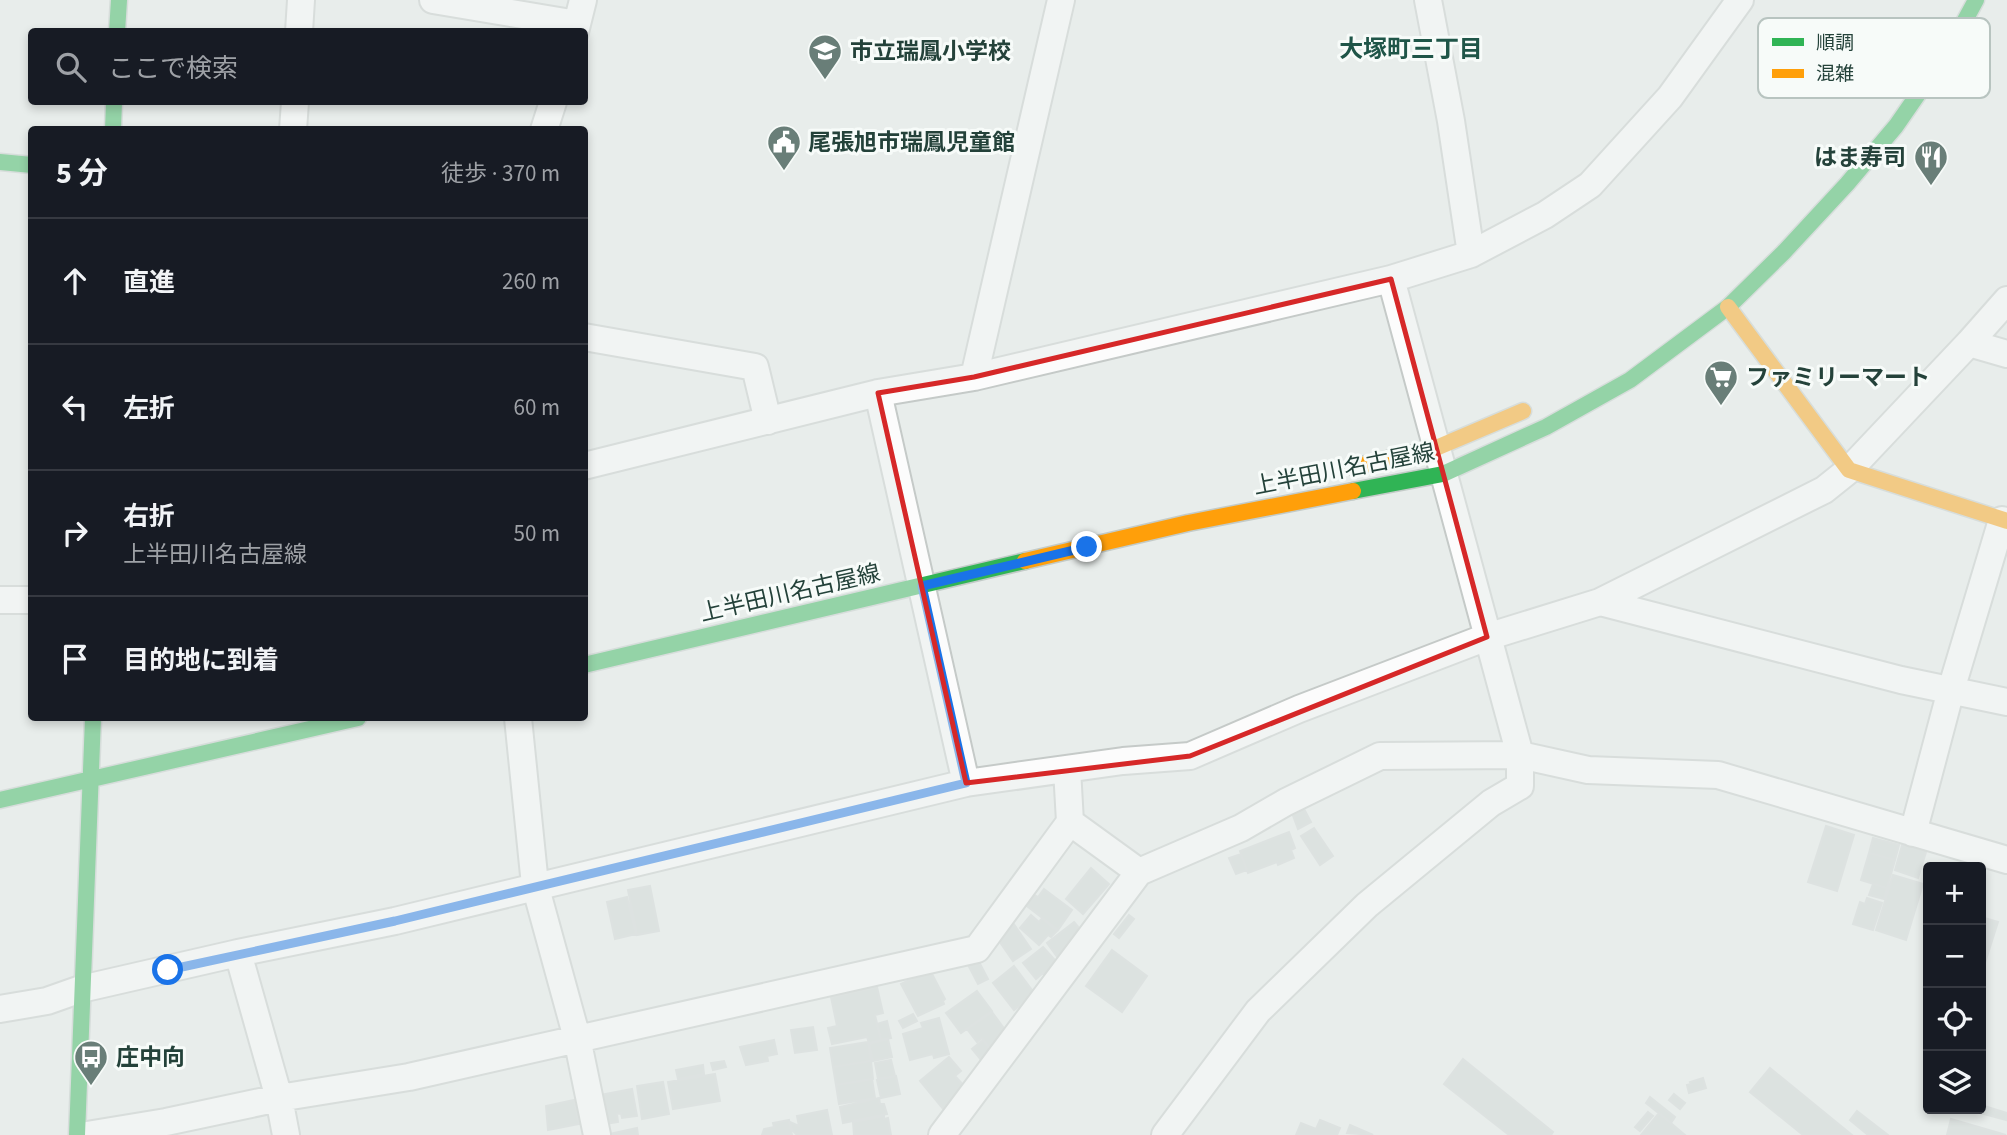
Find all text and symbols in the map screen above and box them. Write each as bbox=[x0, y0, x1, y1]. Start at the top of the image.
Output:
legend bbox=[1758, 18, 1990, 98]
search box bbox=[28, 28, 588, 105]
text: 順調 bbox=[1816, 30, 1854, 57]
school or university icon: 市立瑞鳳小学校 bbox=[806, 32, 844, 81]
district label: 大塚町三丁目 bbox=[1339, 32, 1483, 67]
place label: 市立瑞鳳小学校 bbox=[850, 35, 1011, 68]
icon: search bbox=[52, 48, 90, 86]
text: ここで検索 bbox=[108, 50, 238, 87]
text: 混雑 bbox=[1816, 61, 1854, 88]
public building icon: 尾張旭市瑞鳳児童館 bbox=[765, 123, 803, 172]
place label: 尾張旭市瑞鳳児童館 bbox=[808, 126, 1015, 159]
restaurant icon: はま寿司 bbox=[1912, 138, 1950, 187]
place label: はま寿司 bbox=[1814, 141, 1906, 174]
text: 5 分 bbox=[56, 152, 108, 195]
text: 徒歩 · 370 m bbox=[441, 157, 560, 190]
icon: ahead bbox=[56, 262, 94, 300]
text: 直進 bbox=[123, 264, 175, 301]
text: 260 m bbox=[502, 265, 560, 298]
supermarket icon: ファミリーマート bbox=[1702, 358, 1740, 407]
place label: ファミリーマート bbox=[1746, 361, 1930, 394]
icon: left bbox=[56, 388, 94, 426]
text: 左折 bbox=[123, 390, 175, 427]
text: 60 m bbox=[513, 391, 560, 424]
street label: 上半田川名古屋線 bbox=[1251, 435, 1437, 503]
text: 右折 bbox=[123, 498, 175, 535]
icon: right bbox=[56, 514, 94, 552]
text: 50 m bbox=[513, 517, 560, 550]
route end bbox=[1071, 531, 1102, 562]
text: 上半田川名古屋線 bbox=[123, 538, 307, 571]
street label: 上半田川名古屋線 bbox=[697, 556, 883, 630]
icon: arrive bbox=[56, 640, 94, 678]
text: 目的地に到着 bbox=[123, 642, 279, 679]
map controls bbox=[1923, 862, 1986, 1114]
button: + bbox=[1923, 862, 1986, 925]
button: − bbox=[1923, 925, 1986, 988]
route start bbox=[152, 954, 183, 985]
button: locate bbox=[1923, 988, 1986, 1051]
bus stop icon: 庄中向 bbox=[72, 1038, 110, 1087]
place label: 庄中向 bbox=[116, 1041, 185, 1074]
button: layers bbox=[1923, 1051, 1986, 1114]

